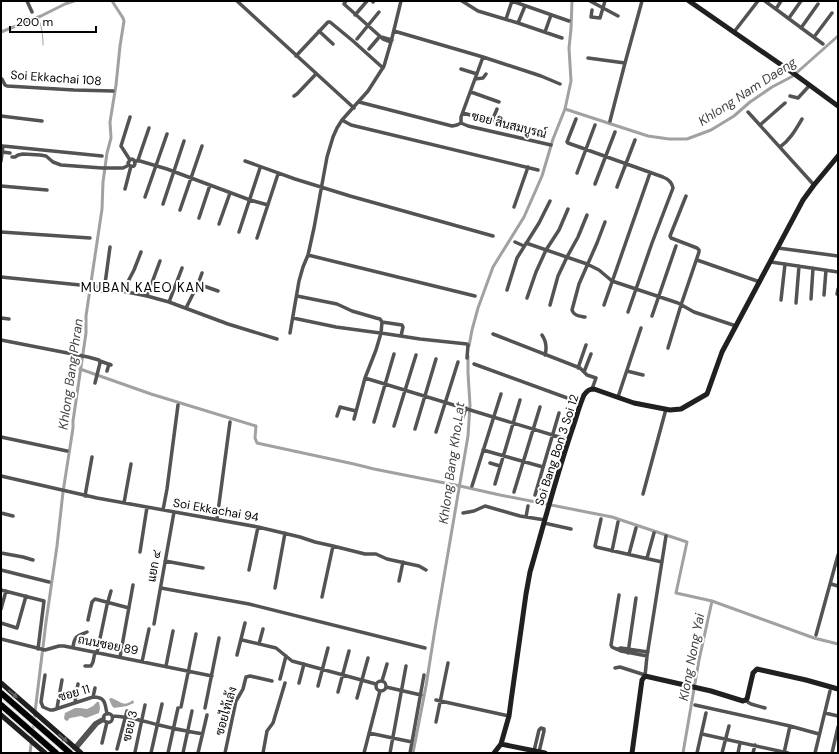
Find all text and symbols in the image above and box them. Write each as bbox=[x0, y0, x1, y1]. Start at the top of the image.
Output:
scale bar bbox=[10, 8, 96, 34]
text: 200 m bbox=[16, 14, 53, 30]
water label: Khlong Nam Daeng bbox=[695, 53, 800, 129]
street label: Soi Ekkachai 108 bbox=[10, 67, 102, 89]
street label: ซอย สินสมบูรณ์ bbox=[470, 108, 548, 142]
district label: MUBAN KAEO KAN bbox=[81, 279, 205, 296]
water label: Khlong Bang Phran bbox=[54, 317, 87, 431]
street label: Soi Bang Bon 3 Soi 12 bbox=[531, 392, 583, 508]
water label: Khlong Bang Kho Lat bbox=[435, 400, 469, 525]
street label: Soi Ekkachai 94 bbox=[172, 495, 260, 525]
street label: แยก ๔ bbox=[143, 548, 165, 583]
water label: Klong Nong Yai bbox=[675, 611, 708, 702]
street label: ถนนซอย 89 bbox=[76, 631, 140, 659]
street label: ซอย 11 bbox=[56, 681, 92, 705]
street label: ซอยไท้เล้ง bbox=[211, 685, 241, 737]
one-way arrow bbox=[7, 689, 18, 698]
street label: ซอย 3 bbox=[119, 709, 141, 743]
one-way arrow bbox=[59, 733, 68, 742]

